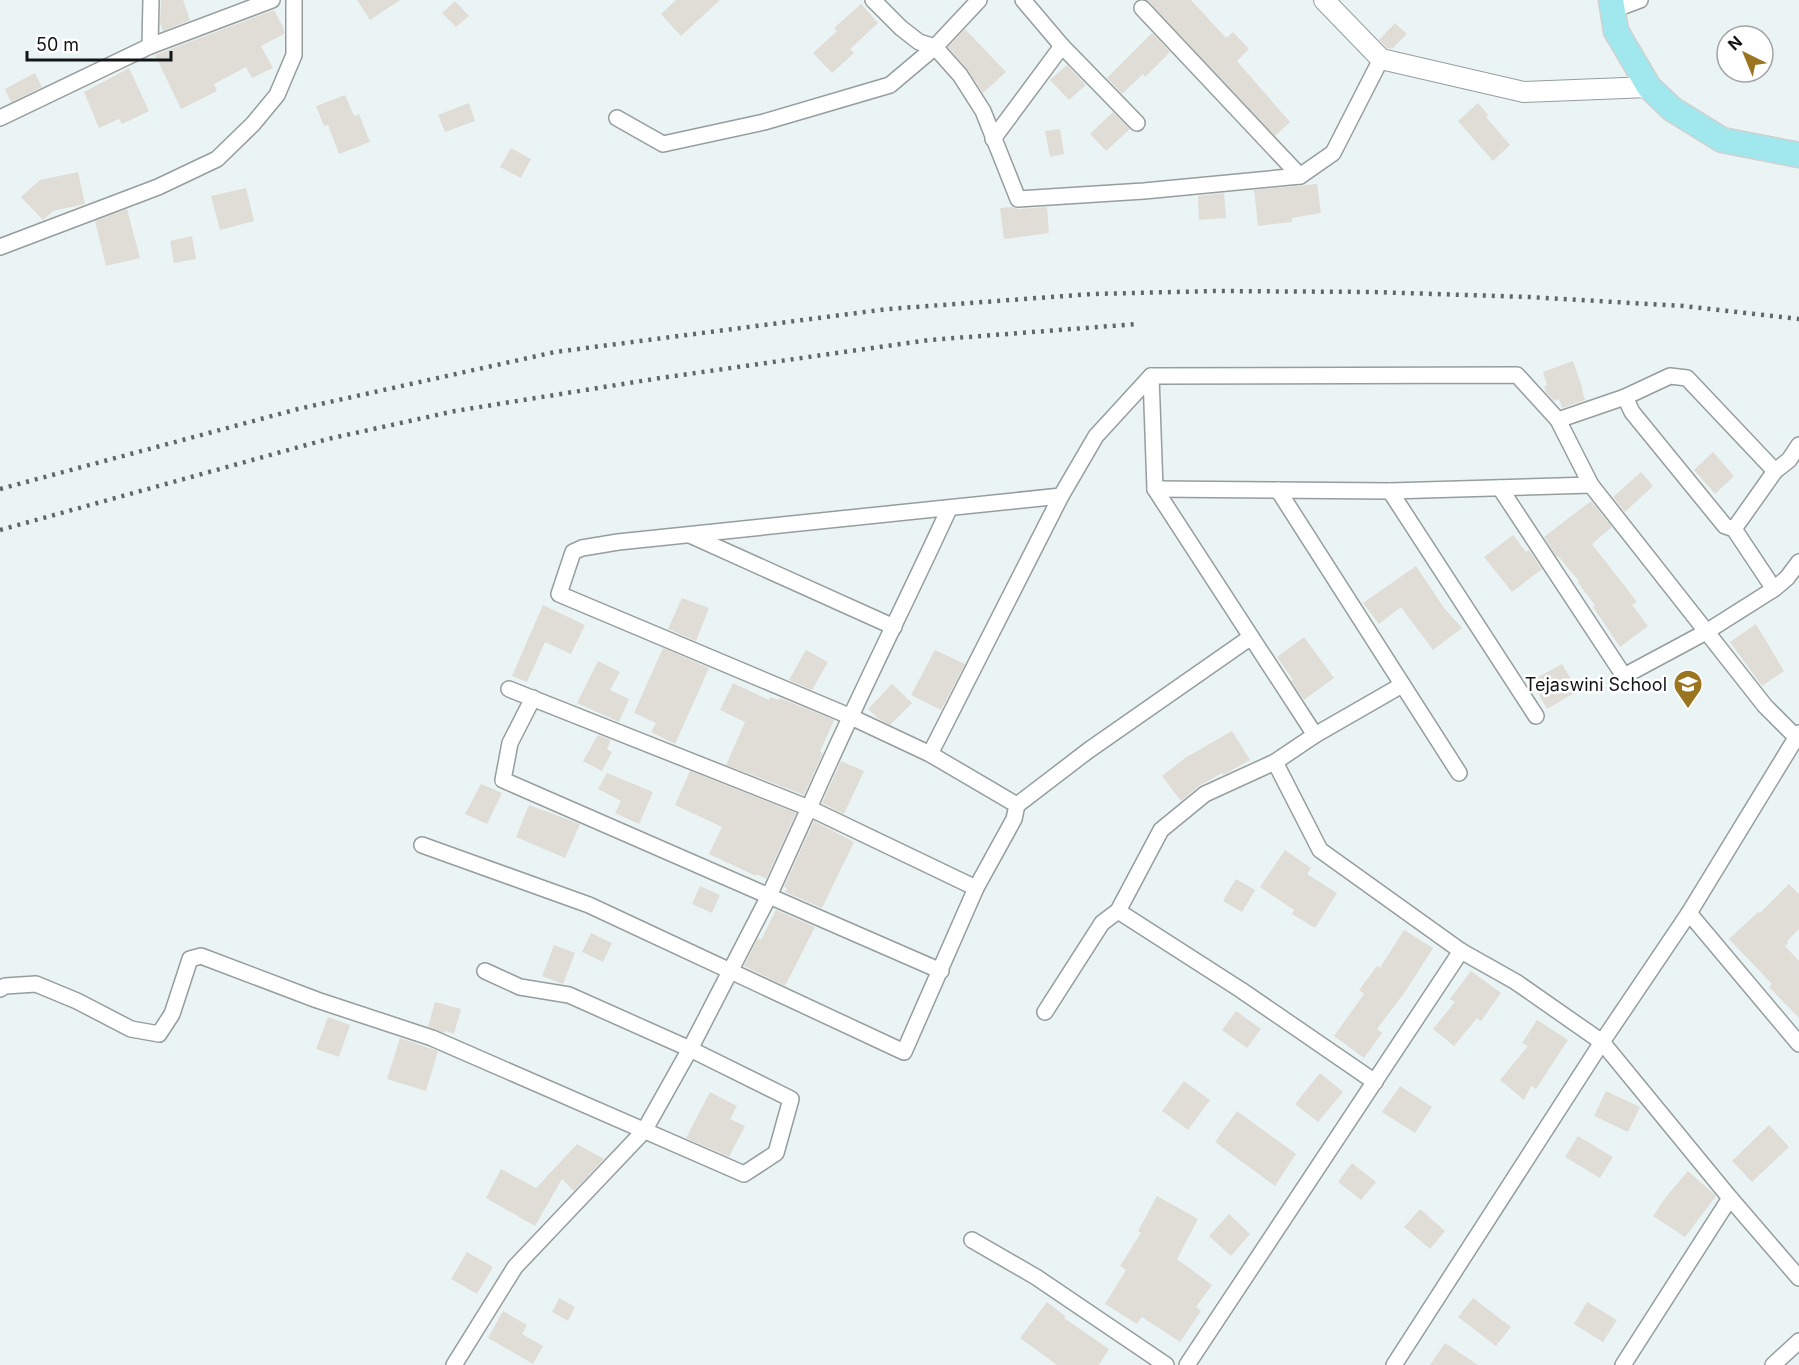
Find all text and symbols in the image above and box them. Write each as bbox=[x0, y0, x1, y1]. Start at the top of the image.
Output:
scale bar bbox=[27, 24, 171, 62]
north arrow bbox=[1715, 24, 1775, 84]
text: N bbox=[1723, 32, 1746, 55]
text: 50 m bbox=[36, 34, 79, 55]
school or university icon: Tejaswini School bbox=[1672, 668, 1704, 710]
place label: Tejaswini School bbox=[1525, 674, 1667, 695]

